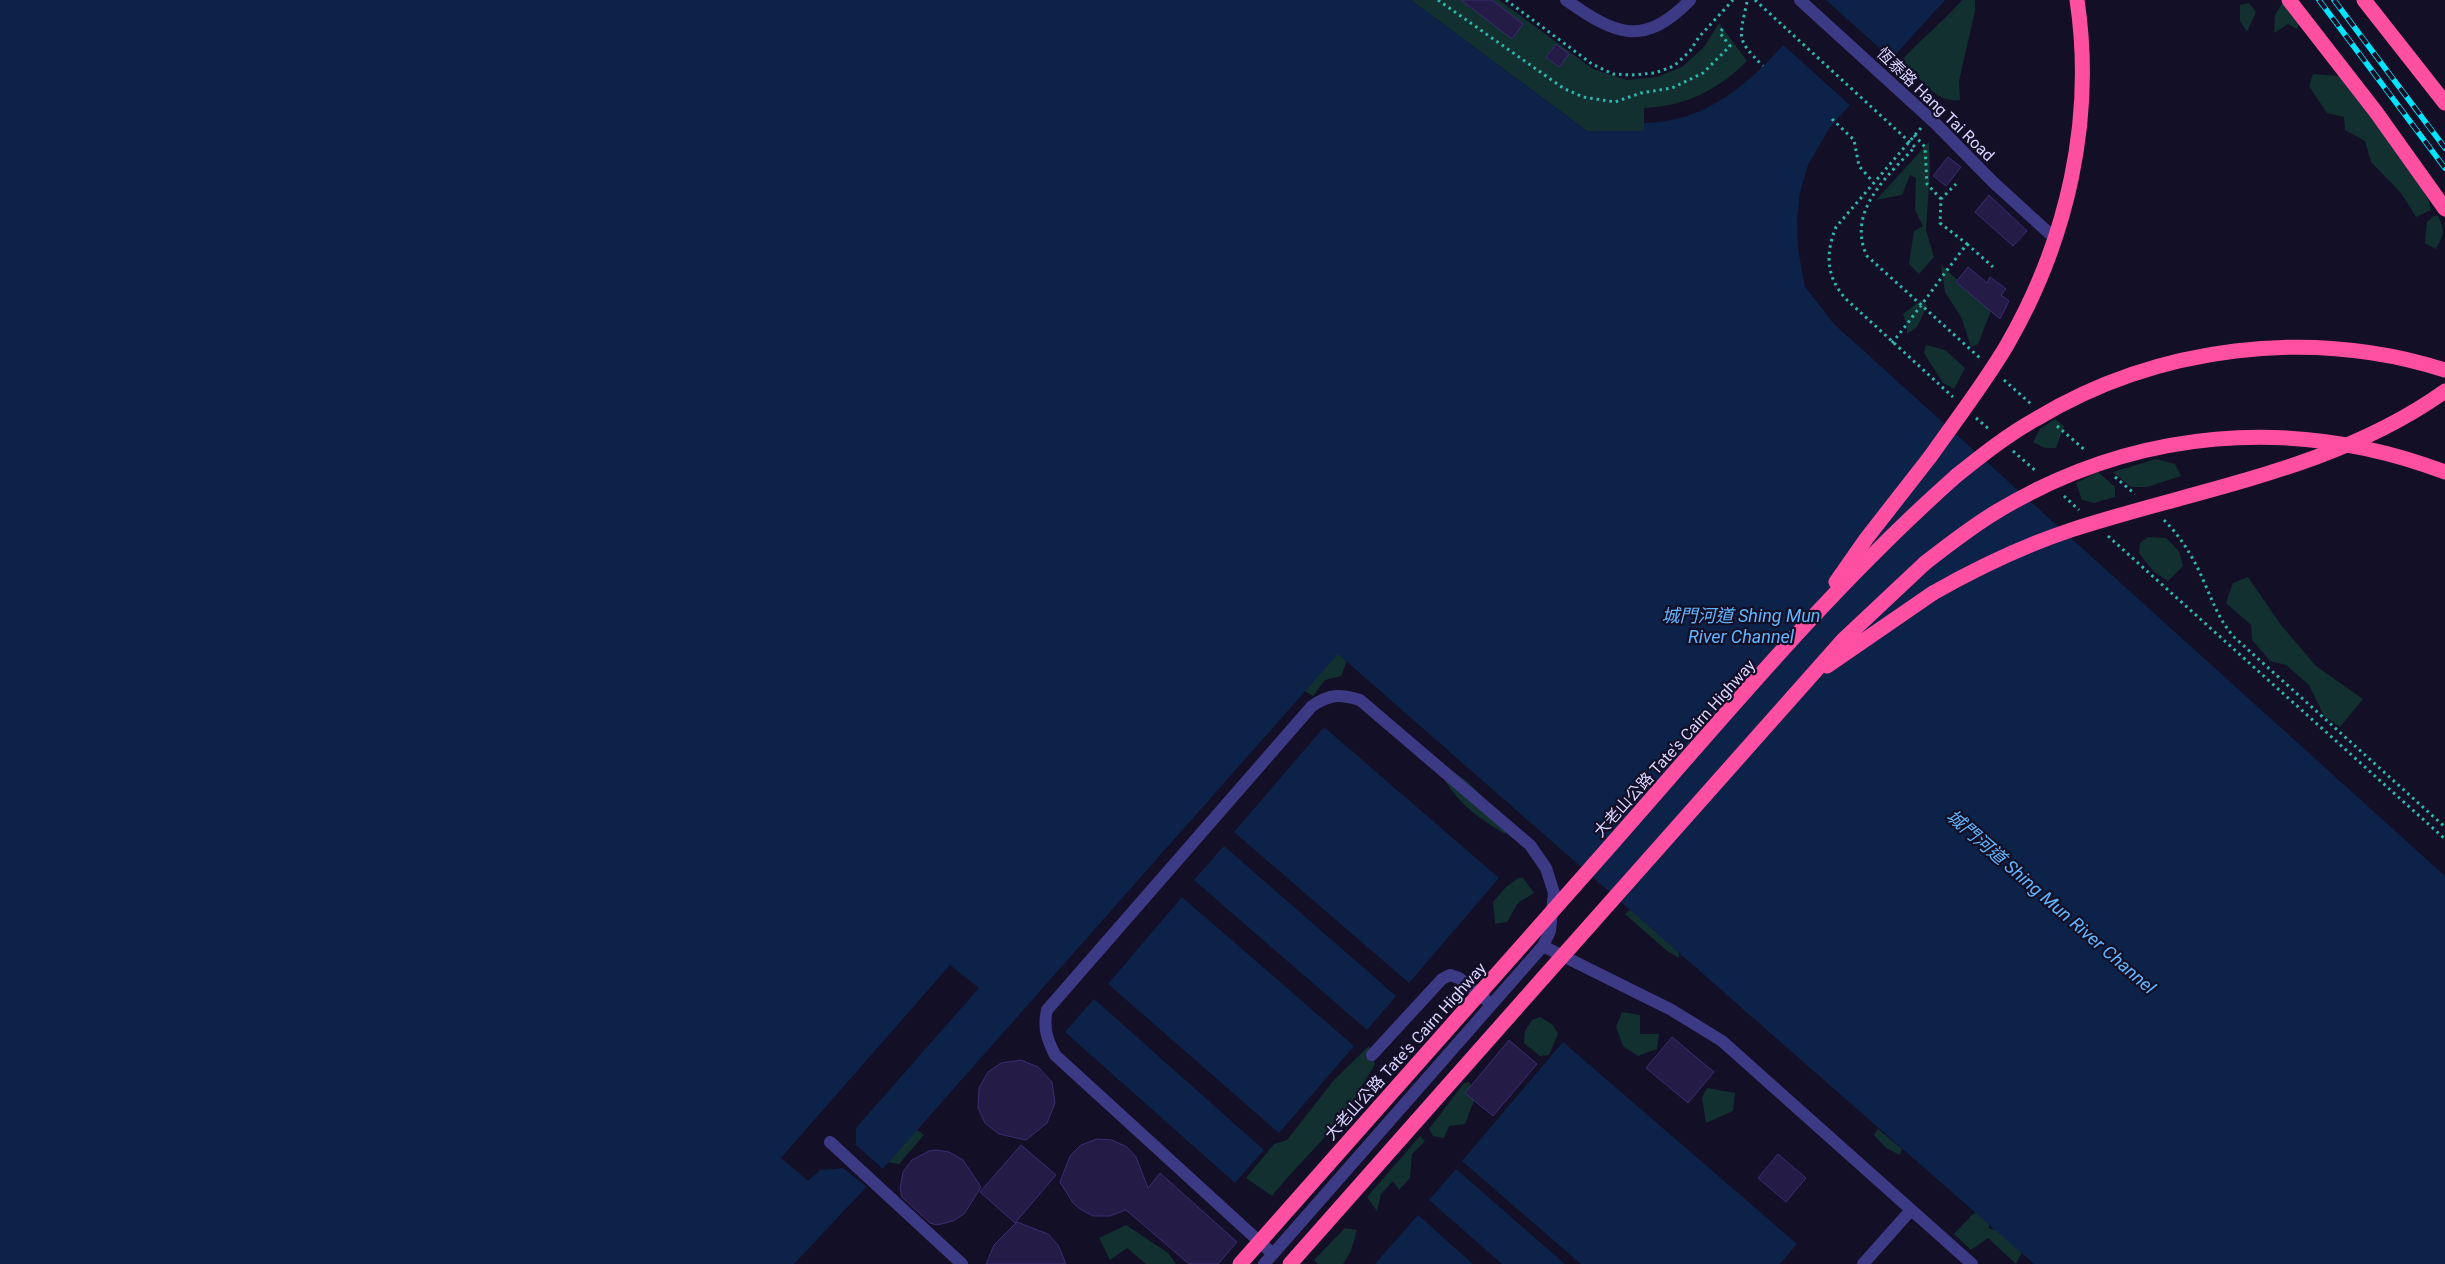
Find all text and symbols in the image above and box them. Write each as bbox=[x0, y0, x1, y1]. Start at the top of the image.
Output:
street label: 恆泰路 Hang Tai Road bbox=[1873, 44, 1998, 165]
water label: 城門河道 Shing Mun River Channel bbox=[1661, 605, 1821, 647]
street label: 大老山公路 Tate's Cairn Highway bbox=[1590, 656, 1759, 841]
water label: 城門河道 Shing Mun River Channel bbox=[1943, 805, 2161, 998]
street label: 大老山公路 Tate's Cairn Highway bbox=[1321, 959, 1490, 1144]

